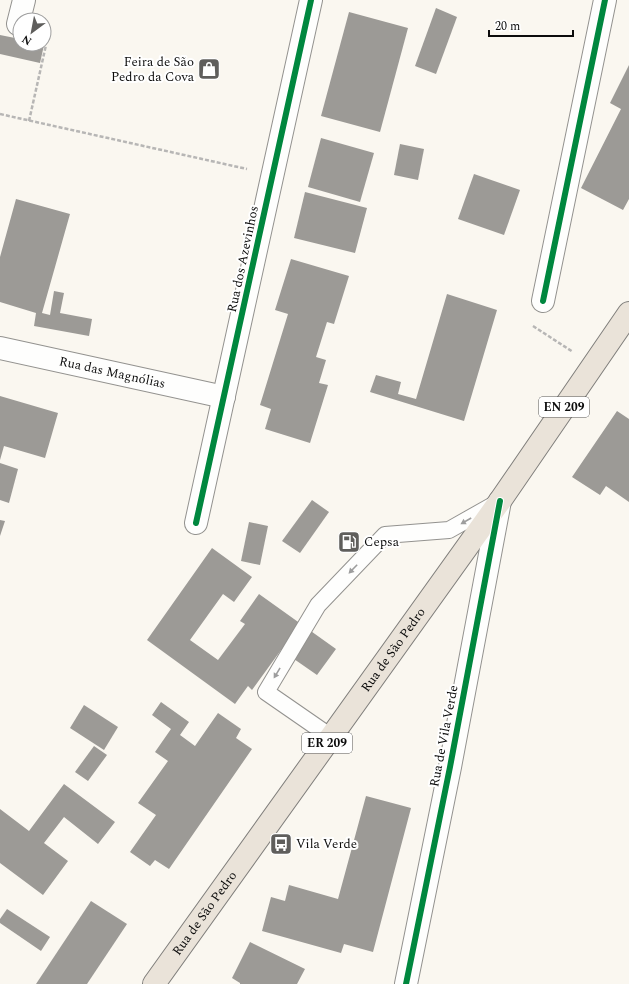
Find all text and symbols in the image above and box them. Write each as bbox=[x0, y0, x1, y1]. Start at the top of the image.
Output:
north arrow bbox=[12, 12, 52, 52]
scale bar bbox=[489, 12, 573, 38]
text: 20 m bbox=[495, 17, 520, 36]
text: N bbox=[19, 30, 35, 50]
place label: Feira de São Pedro da Cova bbox=[111, 52, 195, 87]
shop icon: Feira de São Pedro da Cova bbox=[196, 56, 222, 82]
street label: Rua dos Azevinhos bbox=[222, 204, 264, 314]
street label: Rua das Magnólias bbox=[57, 351, 167, 394]
road number: EN 209 bbox=[539, 397, 589, 417]
one-way arrow bbox=[460, 517, 472, 524]
fuel station icon: Cepsa bbox=[336, 529, 362, 555]
place label: Cepsa bbox=[364, 532, 400, 552]
one-way arrow bbox=[348, 564, 358, 574]
street label: Rua de São Pedro bbox=[356, 603, 431, 696]
one-way arrow bbox=[273, 667, 280, 679]
street label: Rua de Vila Verde bbox=[424, 683, 464, 789]
road number: ER 209 bbox=[302, 733, 352, 753]
bus stop icon: Vila Verde bbox=[268, 831, 294, 857]
place label: Vila Verde bbox=[296, 834, 357, 854]
street label: Rua de São Pedro bbox=[167, 867, 242, 960]

